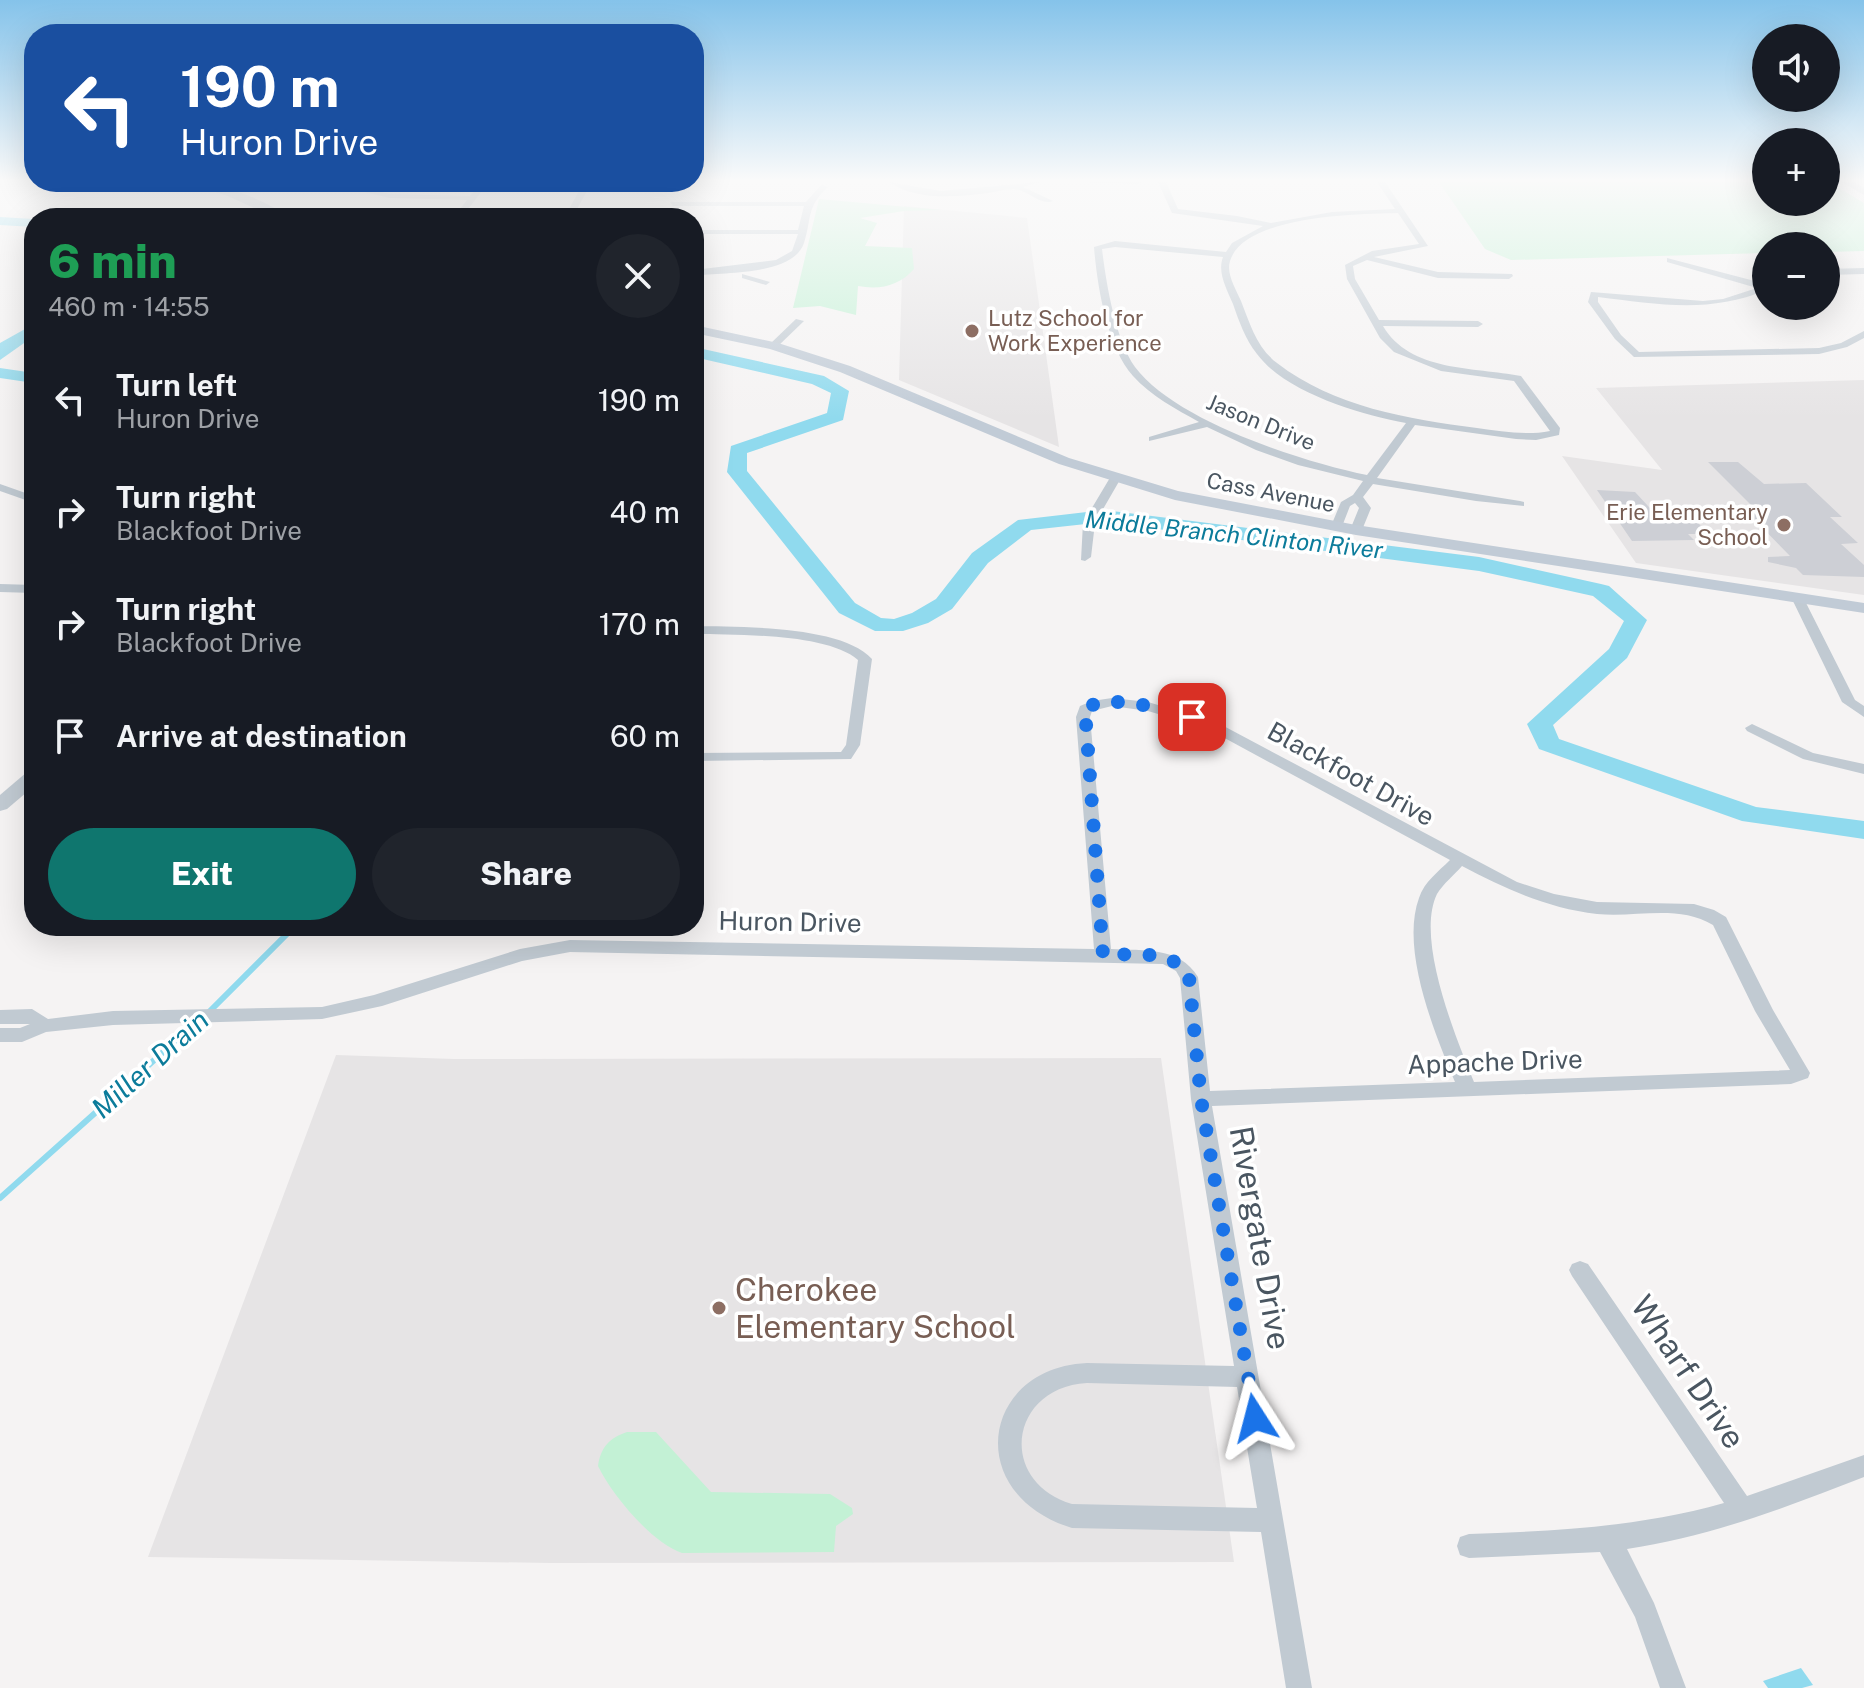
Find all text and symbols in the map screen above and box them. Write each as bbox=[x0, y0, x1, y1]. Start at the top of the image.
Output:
map controls bbox=[1752, 24, 1840, 320]
button: sound bbox=[1752, 24, 1840, 112]
text: 190 m bbox=[180, 54, 340, 120]
icon: left bbox=[48, 56, 152, 160]
text: Huron Drive bbox=[180, 121, 379, 163]
button: + bbox=[1752, 128, 1840, 216]
text: 6 min bbox=[48, 232, 177, 289]
button: − bbox=[1752, 232, 1840, 320]
button: close bbox=[596, 234, 680, 318]
text: 460 m · 14:55 bbox=[48, 291, 210, 322]
place label: Lutz School for Work Experience bbox=[988, 305, 1162, 356]
marker: Lutz School for Work Experience bbox=[963, 322, 981, 340]
text: Turn left bbox=[116, 367, 237, 403]
icon: left bbox=[48, 378, 92, 422]
text: 190 m bbox=[598, 382, 680, 418]
street label: Jason Drive bbox=[1203, 388, 1319, 456]
text: Huron Drive bbox=[116, 403, 259, 434]
street label: Cass Avenue bbox=[1205, 467, 1337, 517]
text: Turn right bbox=[116, 479, 256, 515]
icon: right bbox=[48, 490, 92, 534]
text: 40 m bbox=[610, 494, 680, 530]
place label: Erie Elementary School bbox=[1606, 499, 1768, 550]
water label: Middle Branch Clinton River bbox=[1084, 504, 1385, 564]
text: Blackfoot Drive bbox=[116, 515, 302, 546]
marker: Erie Elementary School bbox=[1775, 516, 1793, 534]
text: Turn right bbox=[116, 591, 256, 627]
icon: right bbox=[48, 602, 92, 646]
text: 170 m bbox=[599, 606, 680, 642]
text: Blackfoot Drive bbox=[116, 627, 302, 658]
pin bbox=[1158, 683, 1226, 751]
icon: arrive bbox=[1170, 695, 1214, 739]
icon: arrive bbox=[48, 714, 92, 758]
street label: Blackfoot Drive bbox=[1262, 715, 1440, 832]
text: Arrive at destination bbox=[116, 718, 407, 754]
text: 60 m bbox=[610, 718, 680, 754]
button: Exit bbox=[48, 828, 356, 920]
button: Share bbox=[372, 828, 680, 920]
street label: Huron Drive bbox=[718, 905, 862, 938]
water label: Miller Drain bbox=[85, 1003, 215, 1125]
street label: Appache Drive bbox=[1407, 1043, 1583, 1080]
street label: Rivergate Drive bbox=[1223, 1123, 1298, 1352]
place label: Cherokee Elementary School bbox=[735, 1271, 1016, 1345]
street label: Wharf Drive bbox=[1624, 1288, 1753, 1455]
marker: Cherokee Elementary School bbox=[710, 1299, 728, 1317]
position arrow bbox=[1213, 1376, 1297, 1460]

